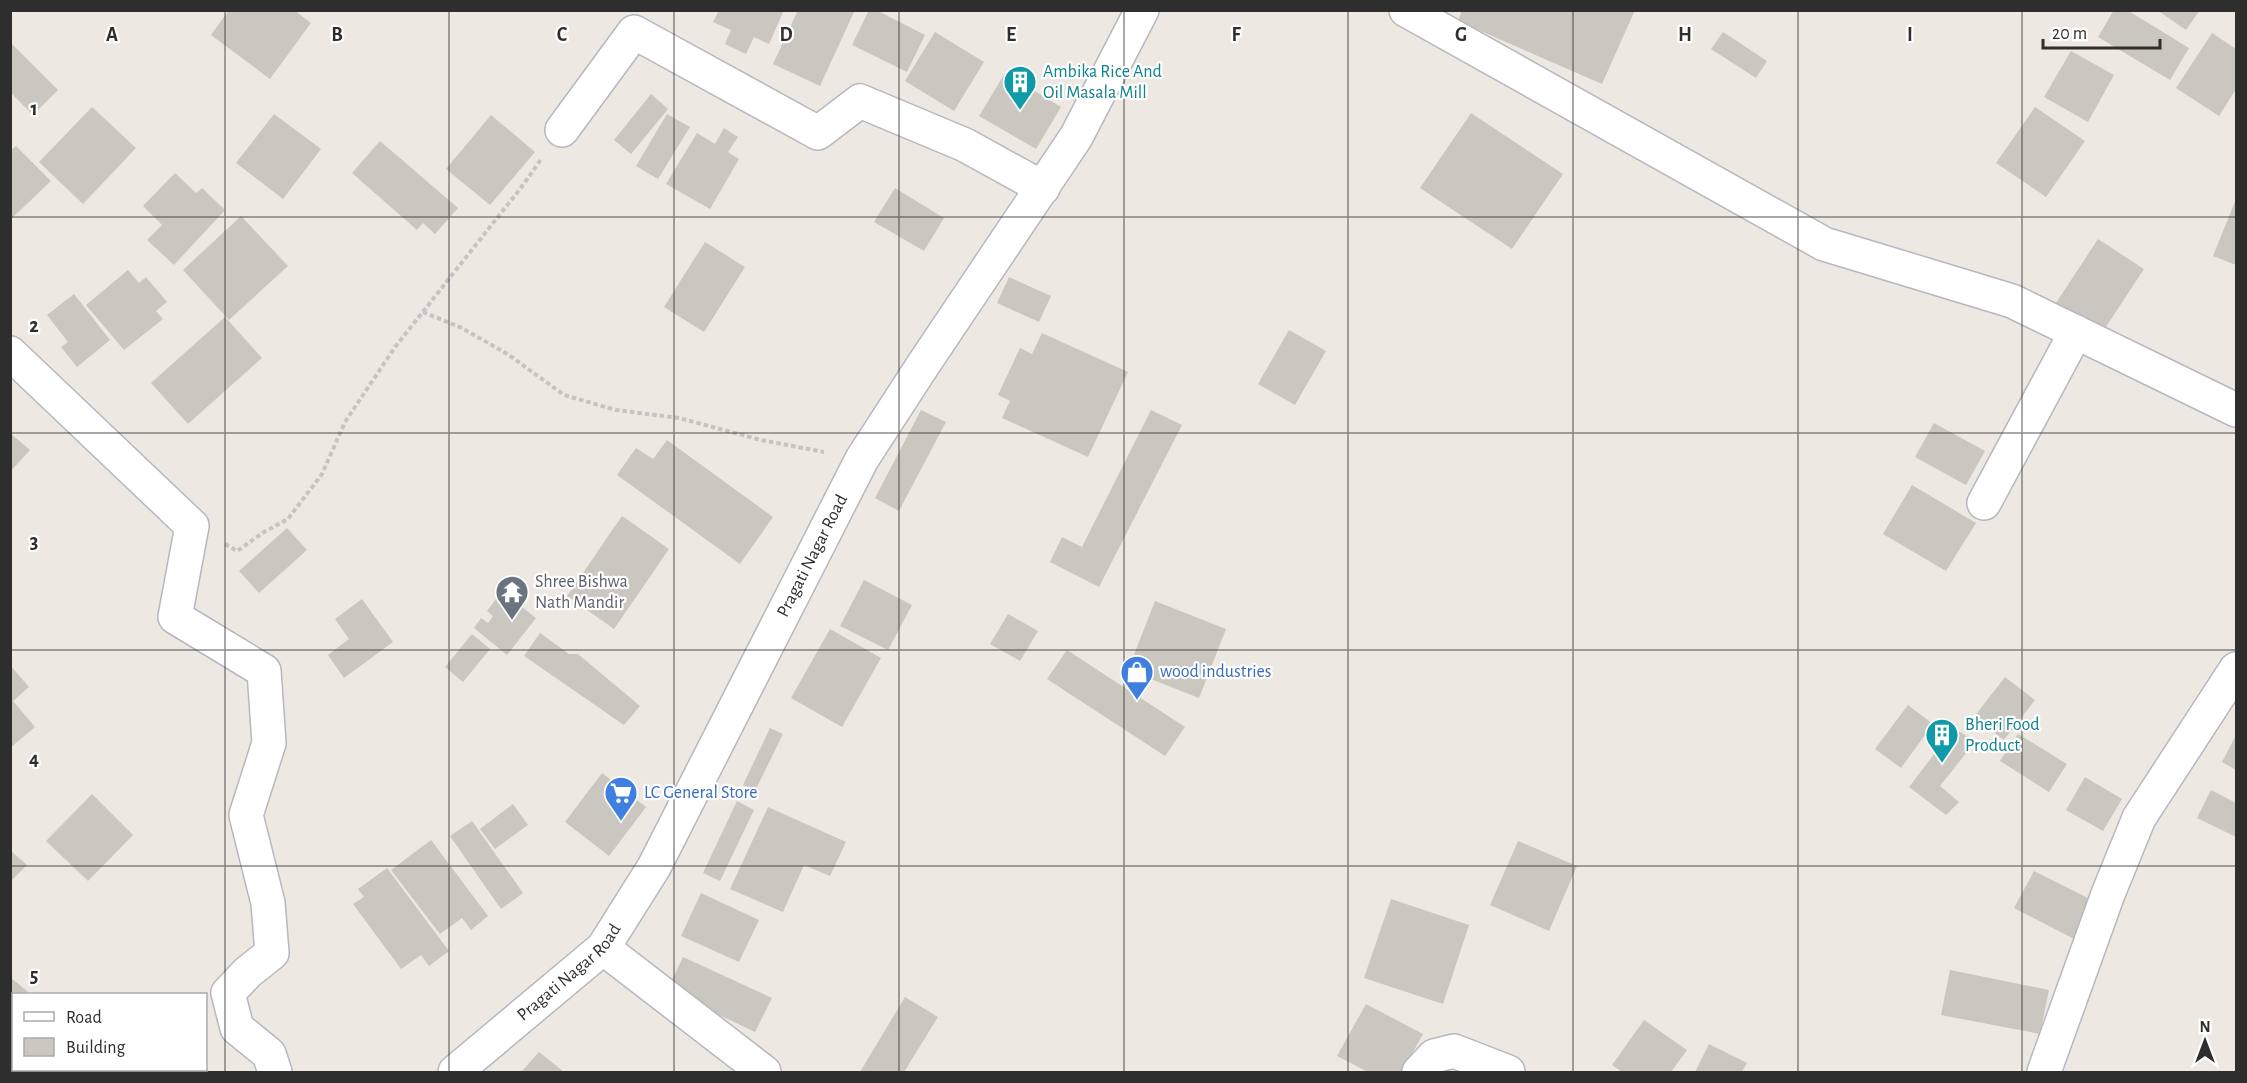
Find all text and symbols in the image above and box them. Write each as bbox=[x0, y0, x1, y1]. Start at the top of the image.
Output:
scale bar bbox=[2043, 12, 2160, 50]
text: A bbox=[106, 25, 118, 45]
text: B bbox=[331, 25, 343, 45]
text: C bbox=[557, 25, 568, 45]
text: D bbox=[779, 25, 793, 45]
text: E bbox=[1006, 25, 1016, 45]
text: F bbox=[1231, 25, 1241, 45]
text: G bbox=[1455, 25, 1467, 45]
text: H bbox=[1678, 25, 1692, 45]
text: I bbox=[1907, 25, 1913, 45]
text: 20 m bbox=[2052, 25, 2087, 43]
place label: Ambika Rice And Oil Masala Mill bbox=[1043, 63, 1162, 102]
building icon: Ambika Rice And Oil Masala Mill bbox=[1002, 64, 1038, 111]
text: 1 bbox=[30, 99, 38, 119]
text: 2 bbox=[29, 316, 39, 336]
street label: Pragati Nagar Road bbox=[774, 492, 851, 620]
text: 3 bbox=[30, 532, 38, 552]
place label: Shree Bishwa Nath Mandir bbox=[535, 573, 628, 612]
temple icon: Shree Bishwa Nath Mandir bbox=[494, 574, 530, 621]
shop icon: wood industries bbox=[1119, 654, 1155, 701]
place label: wood industries bbox=[1160, 663, 1272, 681]
place label: Bheri Food Product bbox=[1965, 716, 2040, 755]
building icon: Bheri Food Product bbox=[1924, 717, 1960, 764]
text: 4 bbox=[29, 749, 39, 769]
supermarket icon: LC General Store bbox=[603, 775, 639, 822]
place label: LC General Store bbox=[644, 784, 758, 802]
street label: Pragati Nagar Road bbox=[514, 921, 625, 1025]
text: 5 bbox=[30, 966, 38, 986]
legend bbox=[12, 993, 207, 1071]
text: Road bbox=[66, 1009, 102, 1027]
north arrow bbox=[2175, 1011, 2235, 1071]
text: N bbox=[2199, 1019, 2211, 1035]
text: Building bbox=[66, 1039, 126, 1057]

